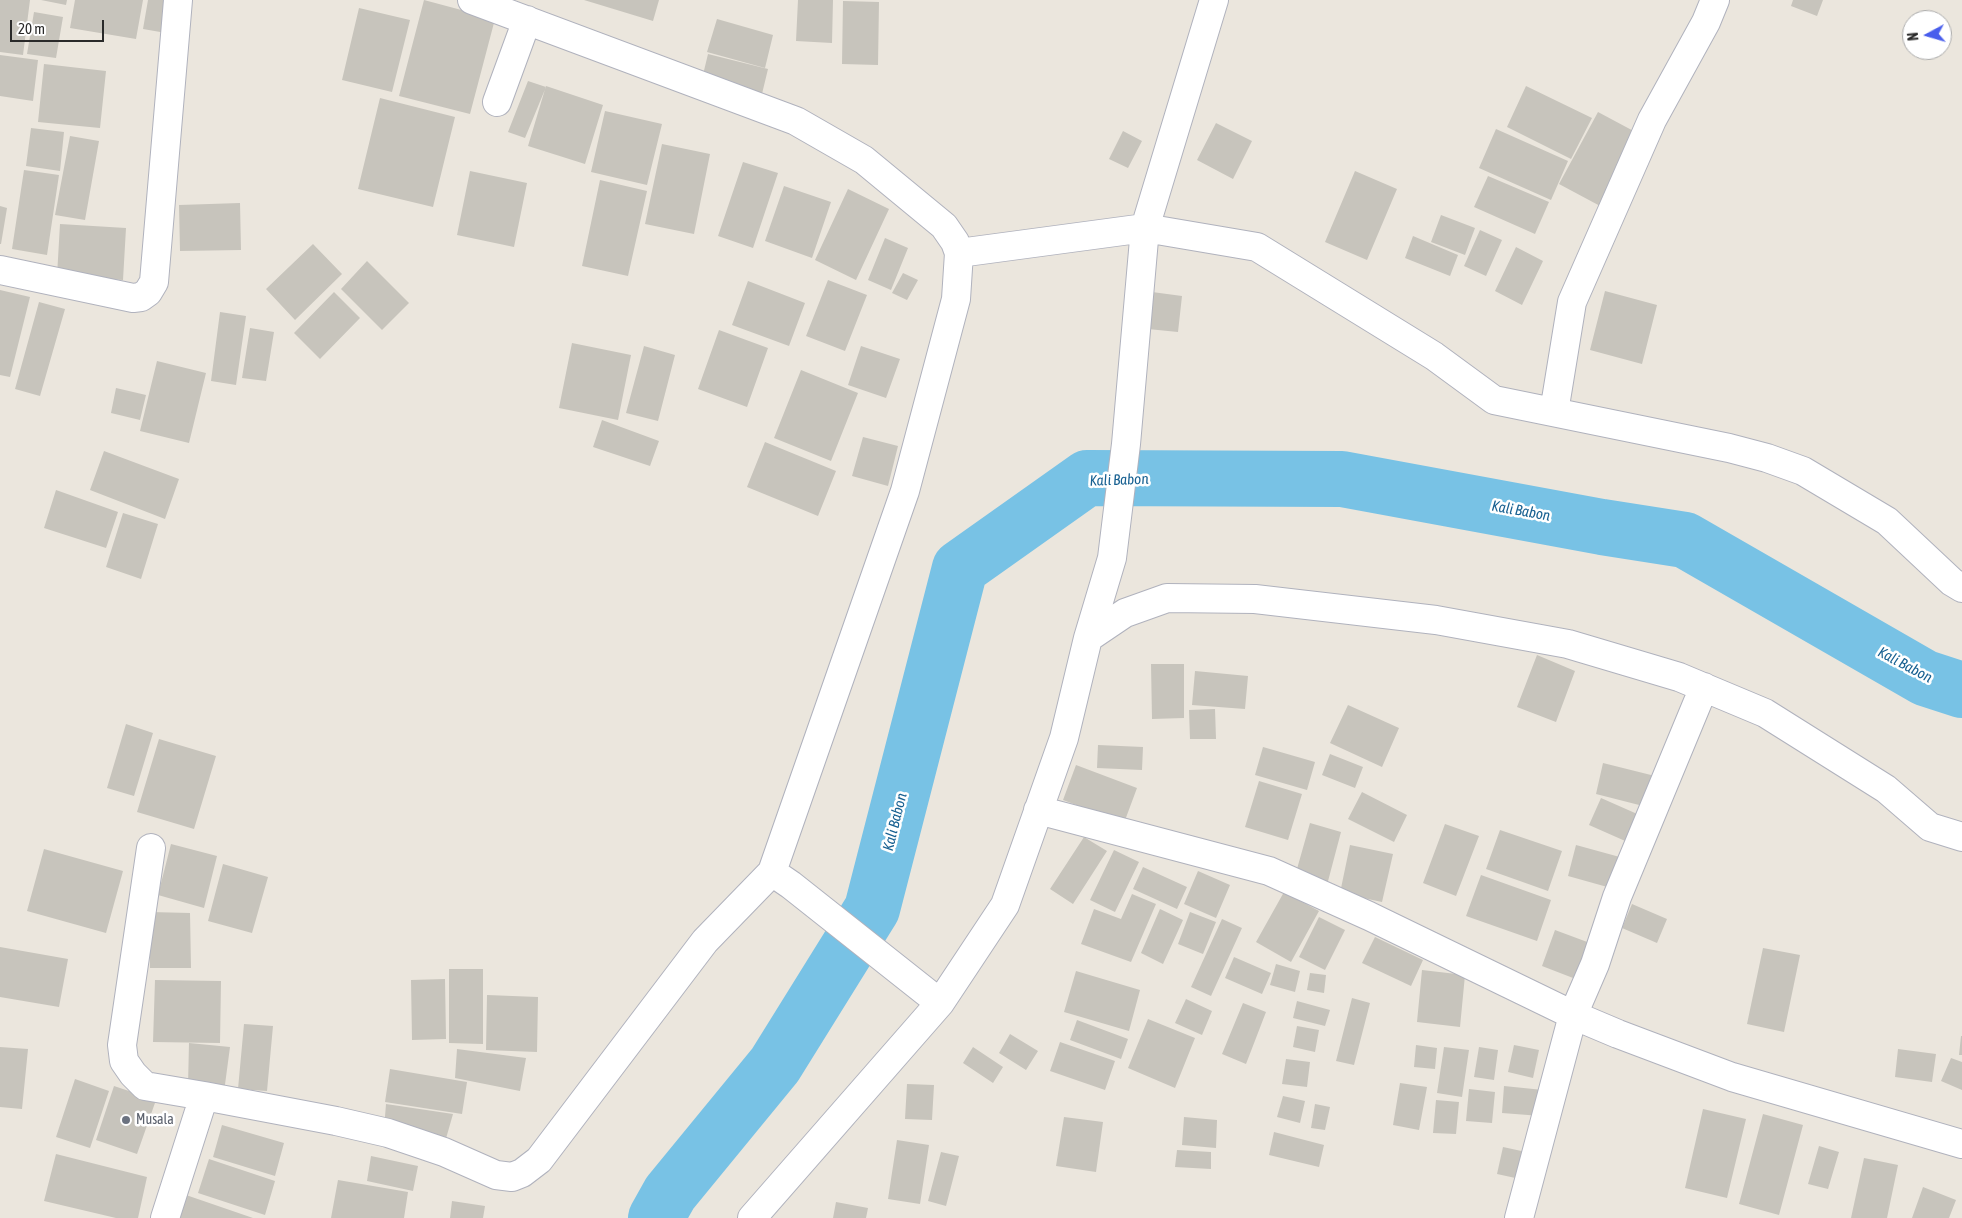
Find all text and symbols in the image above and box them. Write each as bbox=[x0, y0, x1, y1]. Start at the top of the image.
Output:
scale bar bbox=[12, 10, 106, 42]
north arrow bbox=[1902, 10, 1952, 60]
text: 20 m bbox=[18, 20, 45, 37]
text: N bbox=[1905, 32, 1921, 41]
water label: Kali Babon bbox=[1089, 470, 1149, 490]
water label: Kali Babon bbox=[1490, 497, 1552, 525]
water label: Kali Babon bbox=[1875, 643, 1935, 687]
water label: Kali Babon bbox=[879, 791, 911, 853]
place label: Musala bbox=[136, 1112, 174, 1128]
marker: Musala bbox=[120, 1114, 132, 1126]

